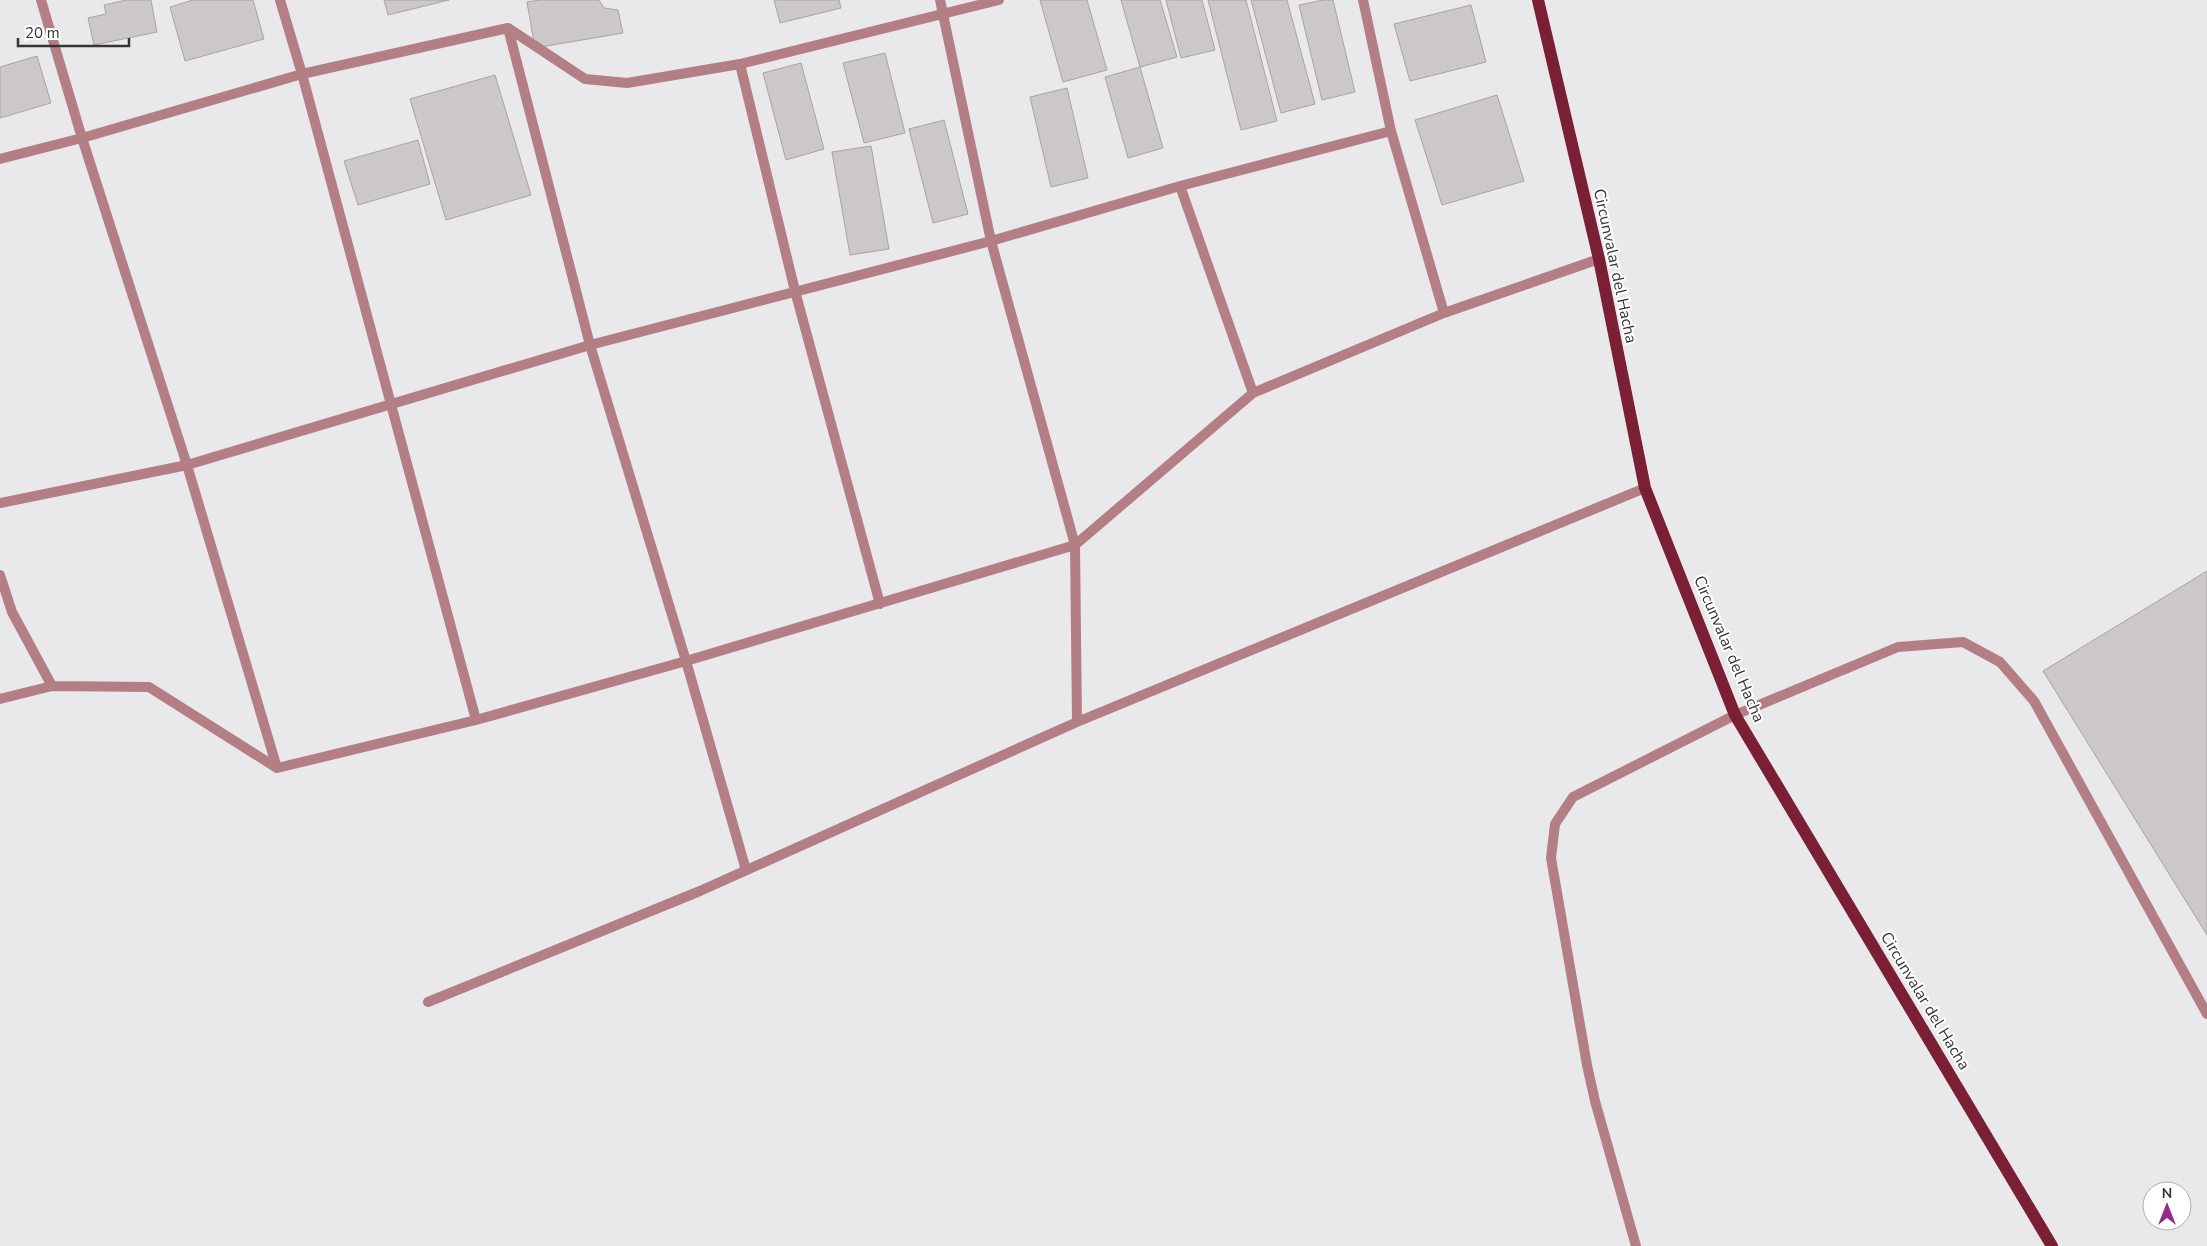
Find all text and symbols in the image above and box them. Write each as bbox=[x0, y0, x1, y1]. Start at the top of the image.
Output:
scale bar bbox=[18, 15, 129, 47]
text: 20 m bbox=[25, 23, 60, 43]
street label: Circunvalar del Hacha bbox=[1588, 187, 1642, 345]
street label: Circunvalar del Hacha bbox=[1688, 572, 1770, 726]
street label: Circunvalar del Hacha bbox=[1875, 928, 1975, 1074]
north arrow bbox=[2142, 1181, 2192, 1231]
text: N bbox=[2162, 1184, 2172, 1203]

